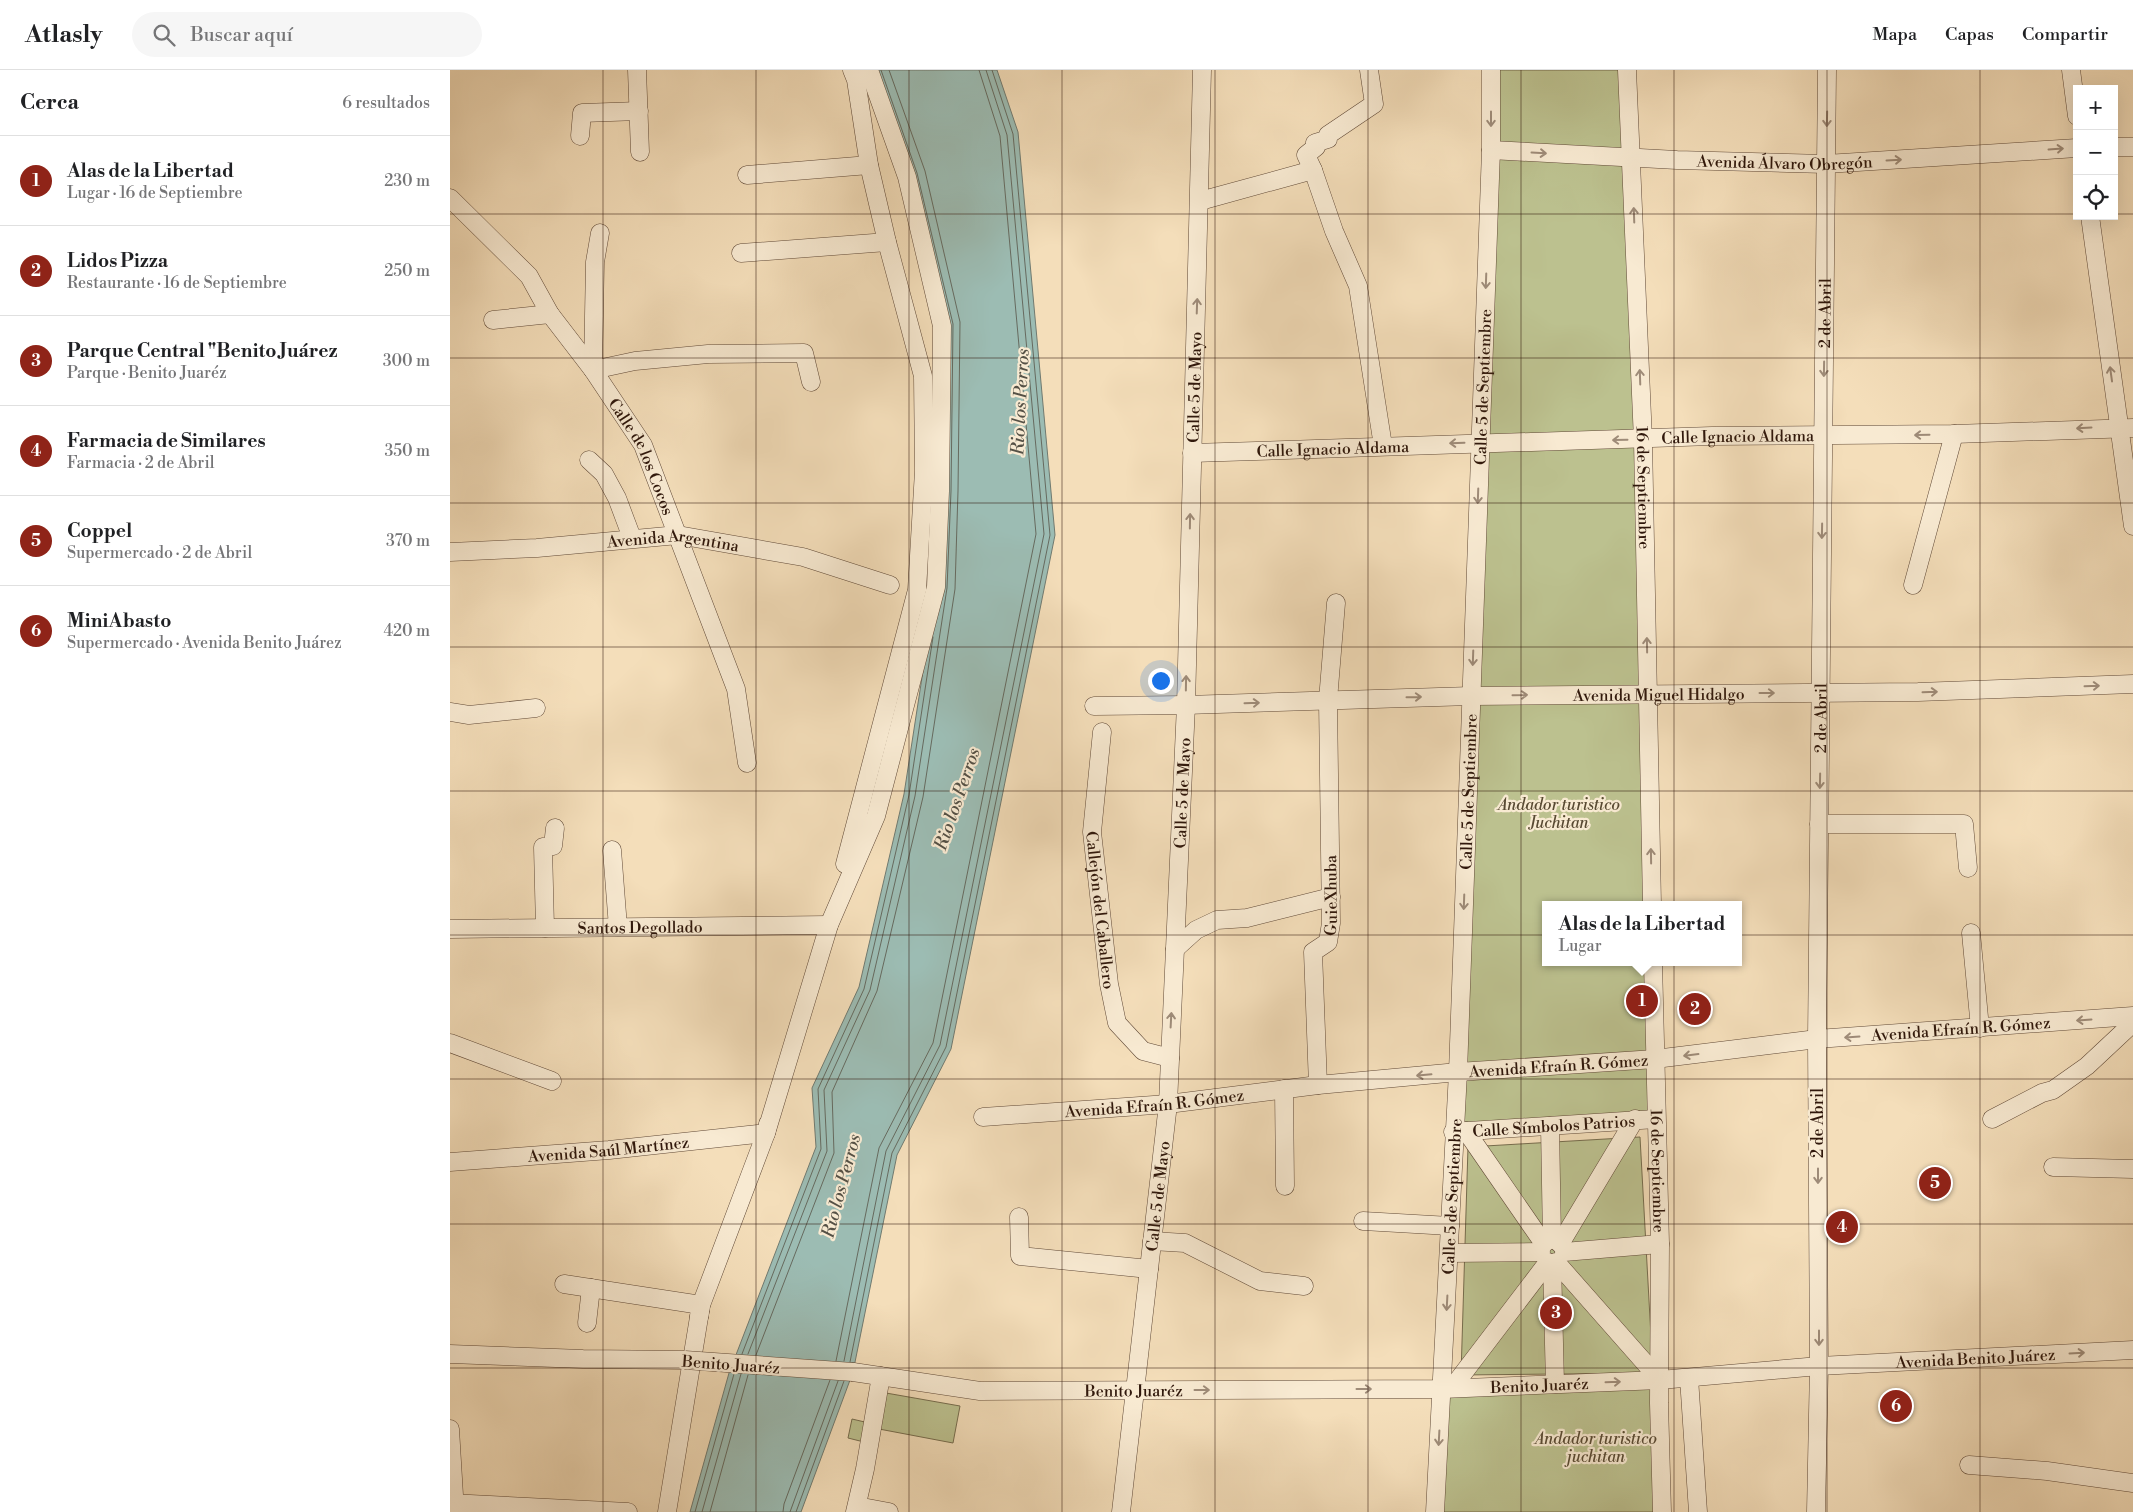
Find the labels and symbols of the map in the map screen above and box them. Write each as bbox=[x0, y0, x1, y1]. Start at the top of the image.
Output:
one-way arrow bbox=[1486, 110, 1496, 126]
one-way arrow bbox=[1822, 110, 1832, 126]
one-way arrow bbox=[2048, 145, 2064, 154]
one-way arrow bbox=[1531, 148, 1547, 157]
street label: Avenida Álvaro Obregón bbox=[1696, 151, 1874, 175]
one-way arrow bbox=[1886, 156, 1902, 165]
one-way arrow bbox=[1630, 207, 1639, 223]
one-way arrow bbox=[1481, 272, 1491, 289]
street label: 2 de Abril bbox=[1815, 278, 1836, 348]
one-way arrow bbox=[1192, 298, 1202, 314]
street label: Calle 5 de Septiembre bbox=[1471, 309, 1496, 465]
street label: Calle 5 de Mayo bbox=[1184, 331, 1206, 443]
water label: Rio los Perros bbox=[1006, 348, 1035, 457]
one-way arrow bbox=[1819, 360, 1829, 376]
one-way arrow bbox=[2106, 366, 2116, 382]
one-way arrow bbox=[1636, 370, 1645, 386]
street label: Calle de los Cocos bbox=[604, 395, 678, 518]
one-way arrow bbox=[2077, 424, 2093, 433]
street label: 16 de Septiembre bbox=[1631, 426, 1654, 550]
street label: Calle Ignacio Aldama bbox=[1661, 426, 1815, 449]
one-way arrow bbox=[1914, 430, 1930, 440]
one-way arrow bbox=[1612, 435, 1628, 445]
street label: Calle Ignacio Aldama bbox=[1256, 437, 1411, 462]
one-way arrow bbox=[1449, 439, 1465, 448]
one-way arrow bbox=[1473, 488, 1483, 504]
one-way arrow bbox=[1185, 513, 1195, 529]
one-way arrow bbox=[1817, 522, 1827, 539]
street label: Avenida Argentina bbox=[605, 526, 742, 557]
one-way arrow bbox=[1643, 637, 1652, 653]
one-way arrow bbox=[1468, 650, 1477, 666]
your location bbox=[1148, 668, 1174, 694]
one-way arrow bbox=[1181, 675, 1191, 692]
one-way arrow bbox=[2084, 681, 2100, 690]
street label: 2 de Abril bbox=[1811, 683, 1832, 753]
street label: Avenida Miguel Hidalgo bbox=[1572, 685, 1745, 706]
one-way arrow bbox=[1921, 687, 1937, 697]
one-way arrow bbox=[1758, 688, 1775, 698]
one-way arrow bbox=[1512, 690, 1528, 700]
one-way arrow bbox=[1406, 692, 1422, 702]
one-way arrow bbox=[1244, 698, 1260, 707]
street label: Calle 5 de Septiembre bbox=[1456, 713, 1482, 870]
street label: Calle 5 de Mayo bbox=[1171, 737, 1196, 849]
water label: Rio los Perros bbox=[929, 745, 986, 854]
one-way arrow bbox=[1815, 773, 1824, 789]
park label: Andador turistico Juchitan bbox=[1496, 795, 1620, 833]
street label: Callejón del Caballero bbox=[1081, 830, 1119, 991]
one-way arrow bbox=[1647, 848, 1656, 864]
street label: GuieXhuba bbox=[1320, 854, 1342, 937]
one-way arrow bbox=[1459, 894, 1468, 910]
street label: Santos Degollado bbox=[577, 917, 703, 939]
pin: 1 bbox=[1626, 982, 1658, 1020]
pin: 2 bbox=[1679, 990, 1711, 1028]
one-way arrow bbox=[1167, 1013, 1176, 1029]
street label: Avenida Efraín R. Gómez bbox=[1869, 1013, 2051, 1046]
one-way arrow bbox=[2077, 1015, 2093, 1025]
one-way arrow bbox=[1845, 1032, 1861, 1041]
street label: Avenida Efraín R. Gómez bbox=[1467, 1050, 1649, 1082]
one-way arrow bbox=[1683, 1050, 1699, 1060]
one-way arrow bbox=[1417, 1070, 1433, 1079]
street label: Avenida Efraín R. Gómez bbox=[1063, 1085, 1245, 1122]
street label: 2 de Abril bbox=[1808, 1088, 1828, 1158]
street label: 16 de Septiembre bbox=[1646, 1109, 1669, 1233]
street label: Calle Símbolos Patrios bbox=[1472, 1111, 1636, 1142]
street label: Calle 5 de Septiembre bbox=[1438, 1118, 1467, 1275]
water label: Rio los Perros bbox=[816, 1131, 866, 1242]
street label: Avenida Saúl Martínez bbox=[526, 1132, 690, 1167]
street label: Calle 5 de Mayo bbox=[1142, 1140, 1175, 1253]
pin: 5 bbox=[1919, 1164, 1951, 1202]
one-way arrow bbox=[1813, 1167, 1823, 1183]
pin: 4 bbox=[1826, 1208, 1858, 1246]
pin: 3 bbox=[1540, 1294, 1572, 1332]
one-way arrow bbox=[1442, 1295, 1451, 1311]
one-way arrow bbox=[1814, 1330, 1824, 1346]
street label: Avenida Benito Juárez bbox=[1894, 1345, 2056, 1373]
one-way arrow bbox=[2069, 1349, 2085, 1358]
street label: Benito Juaréz bbox=[680, 1352, 781, 1378]
street label: Benito Juaréz bbox=[1489, 1374, 1589, 1398]
one-way arrow bbox=[1604, 1377, 1621, 1387]
street label: Benito Juaréz bbox=[1083, 1381, 1183, 1402]
one-way arrow bbox=[1356, 1384, 1372, 1394]
one-way arrow bbox=[1193, 1385, 1209, 1395]
pin: 6 bbox=[1880, 1387, 1912, 1425]
one-way arrow bbox=[1435, 1429, 1444, 1445]
park label: Andador turistico juchitan bbox=[1533, 1429, 1657, 1467]

